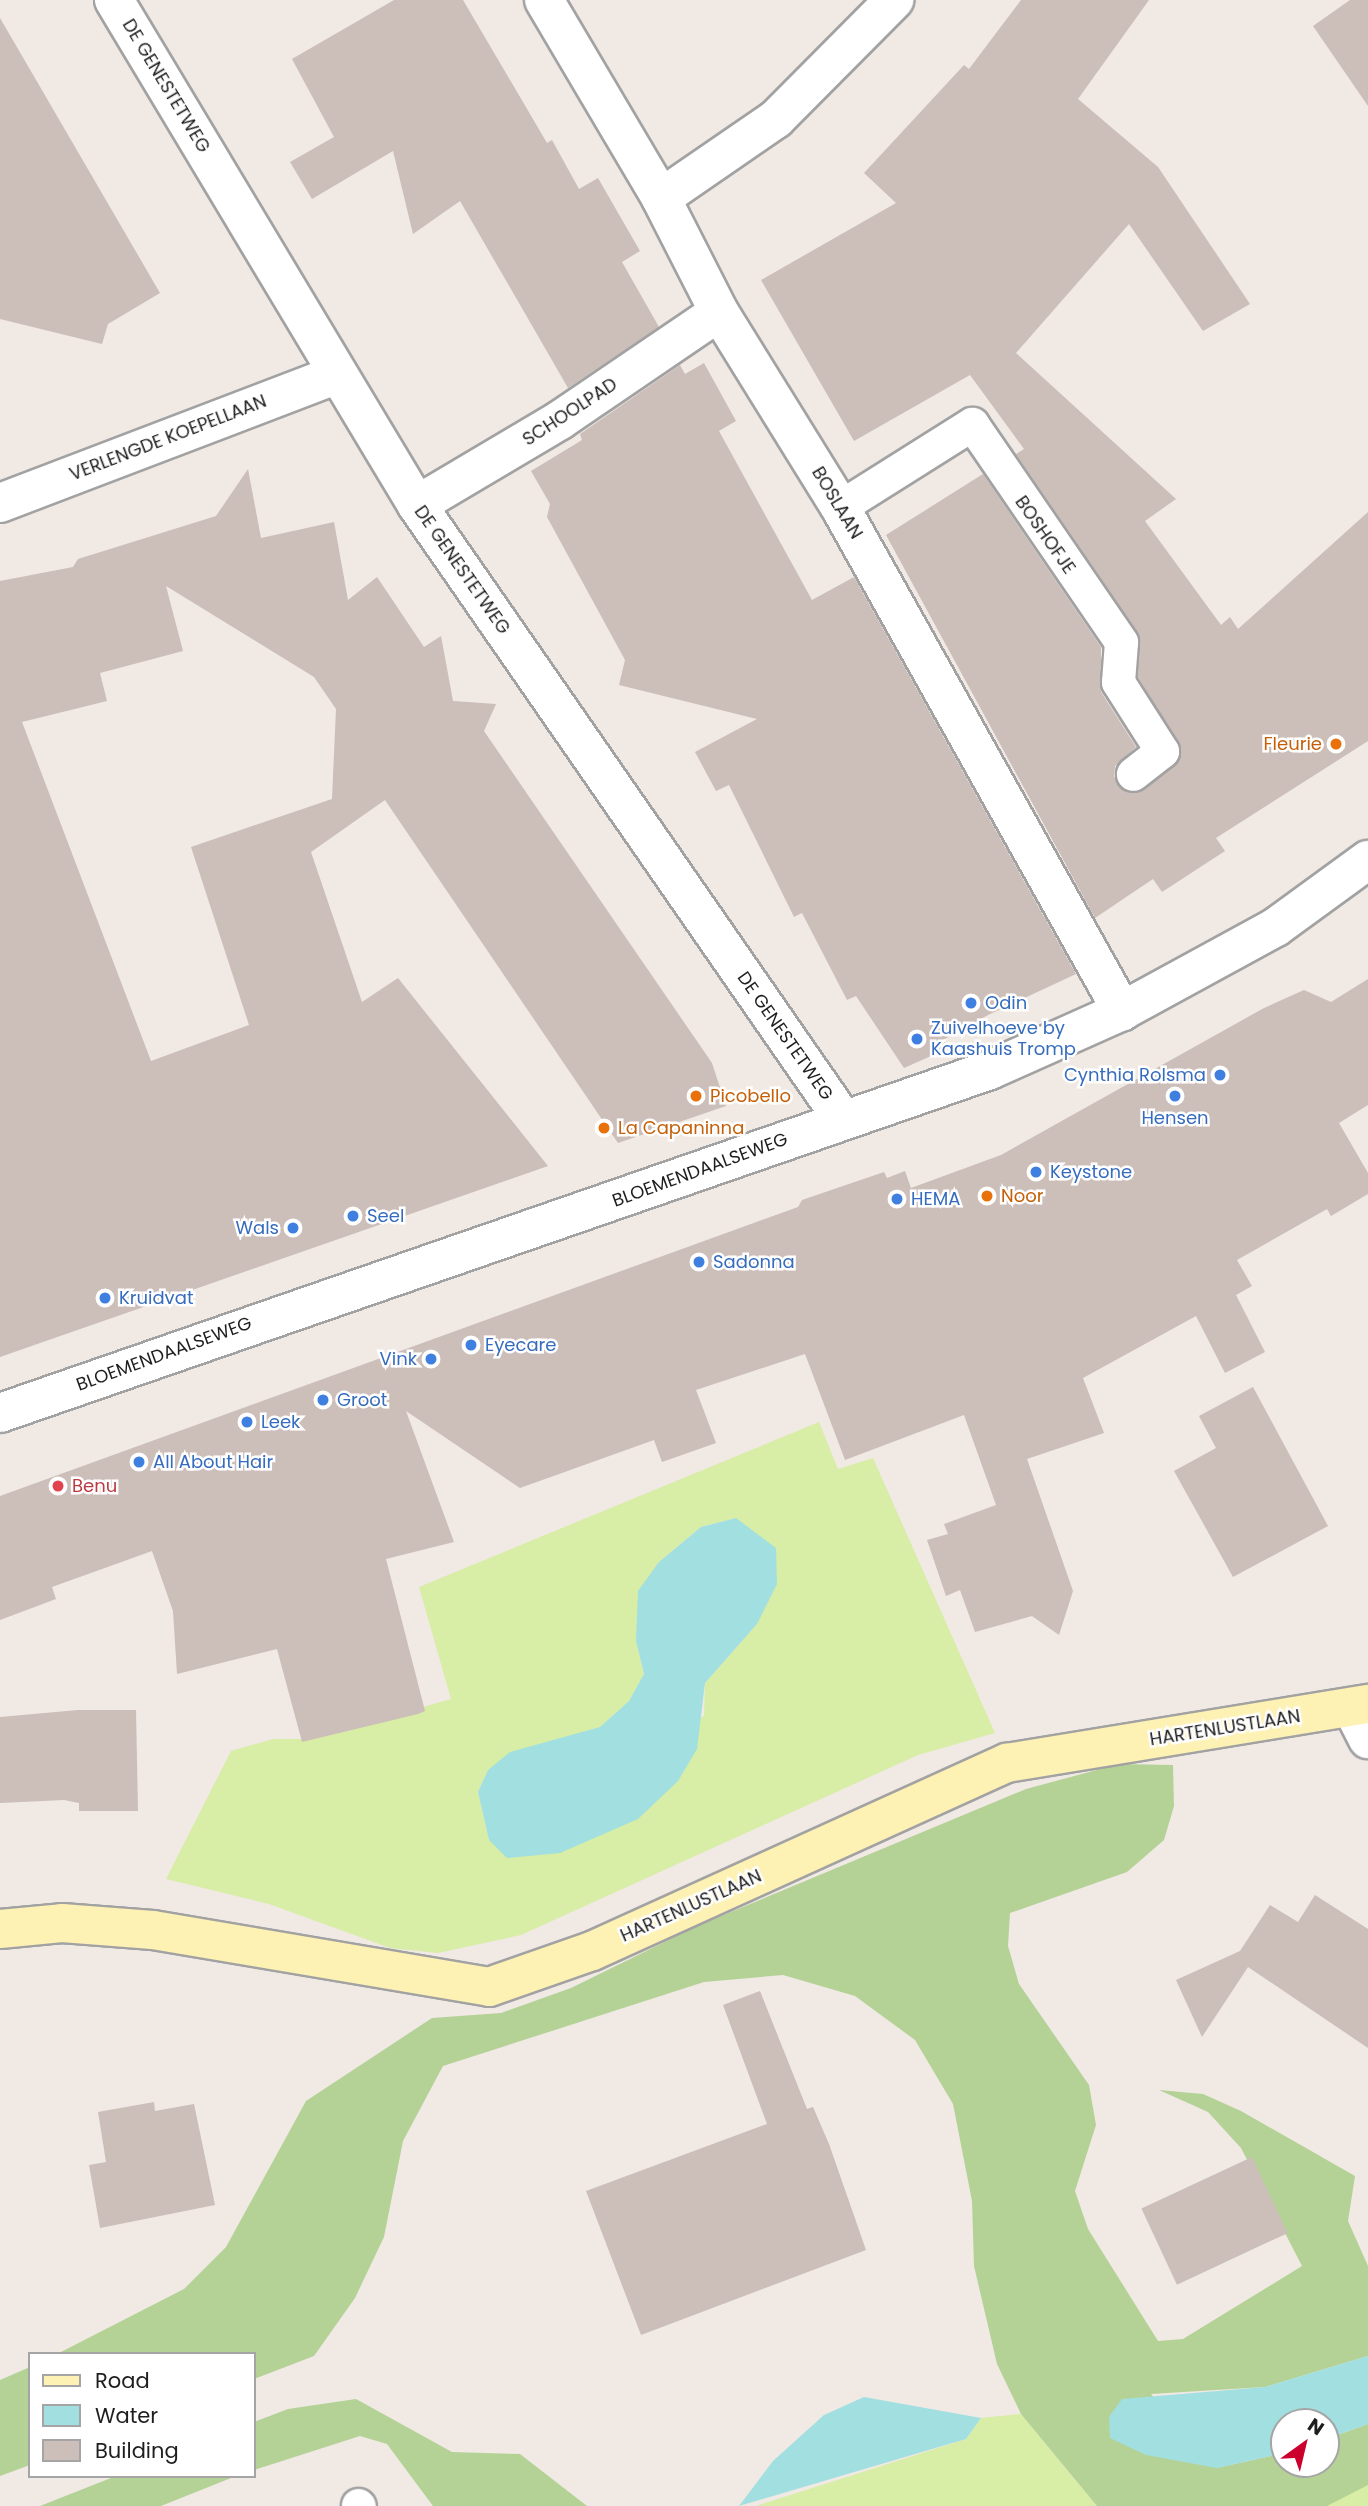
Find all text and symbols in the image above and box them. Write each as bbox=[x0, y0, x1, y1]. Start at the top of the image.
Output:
street label: DE GENESTETWEG bbox=[118, 15, 214, 157]
street label: SCHOOLPAD bbox=[519, 373, 621, 451]
street label: VERLENGDE KOEPELLAAN bbox=[67, 390, 269, 486]
street label: BOSLAAN bbox=[807, 463, 867, 543]
street label: BOSHOFJE bbox=[1010, 492, 1080, 578]
street label: DE GENESTETWEG bbox=[410, 502, 514, 638]
place label: Fleurie bbox=[1264, 733, 1322, 755]
marker: Fleurie bbox=[1328, 736, 1344, 752]
street label: DE GENESTETWEG bbox=[733, 968, 837, 1104]
place label: Odin bbox=[985, 992, 1027, 1014]
marker: Odin bbox=[963, 995, 979, 1011]
place label: Zuivelhoeve by Kaashuis Tromp bbox=[931, 1018, 1076, 1060]
marker: Zuivelhoeve by Kaashuis Tromp bbox=[909, 1031, 925, 1047]
place label: Cynthia Rolsma bbox=[1064, 1064, 1206, 1086]
marker: Cynthia Rolsma bbox=[1212, 1067, 1228, 1083]
place label: Picobello bbox=[710, 1085, 791, 1107]
marker: Picobello bbox=[688, 1088, 704, 1104]
marker: Hensen bbox=[1167, 1088, 1183, 1104]
place label: Hensen bbox=[1141, 1107, 1209, 1129]
place label: La Capaninna bbox=[618, 1117, 744, 1139]
marker: La Capaninna bbox=[596, 1120, 612, 1136]
street label: BLOEMENDAALSEWEG bbox=[609, 1128, 791, 1212]
place label: Keystone bbox=[1050, 1161, 1132, 1183]
marker: Keystone bbox=[1028, 1164, 1044, 1180]
place label: Noor bbox=[1001, 1185, 1043, 1207]
place label: HEMA bbox=[911, 1188, 960, 1210]
marker: Noor bbox=[979, 1188, 995, 1204]
marker: HEMA bbox=[889, 1191, 905, 1207]
place label: Seel bbox=[367, 1205, 404, 1227]
marker: Seel bbox=[345, 1208, 361, 1224]
place label: Wals bbox=[235, 1217, 279, 1239]
marker: Wals bbox=[285, 1220, 301, 1236]
place label: Sadonna bbox=[713, 1251, 795, 1273]
marker: Sadonna bbox=[691, 1254, 707, 1270]
place label: Kruidvat bbox=[119, 1287, 193, 1309]
marker: Kruidvat bbox=[97, 1290, 113, 1306]
street label: BLOEMENDAALSEWEG bbox=[73, 1312, 255, 1396]
place label: Eyecare bbox=[485, 1334, 556, 1356]
marker: Eyecare bbox=[463, 1337, 479, 1353]
place label: Vink bbox=[380, 1348, 417, 1370]
marker: Vink bbox=[423, 1351, 439, 1367]
place label: Groot bbox=[337, 1389, 387, 1411]
marker: Groot bbox=[315, 1392, 331, 1408]
place label: Leek bbox=[261, 1411, 300, 1433]
marker: Leek bbox=[239, 1414, 255, 1430]
place label: All About Hair bbox=[153, 1451, 273, 1473]
marker: All About Hair bbox=[131, 1454, 147, 1470]
place label: Benu bbox=[72, 1475, 117, 1497]
marker: Benu bbox=[50, 1478, 66, 1494]
street label: HARTENLUSTLAAN bbox=[1148, 1705, 1302, 1751]
street label: HARTENLUSTLAAN bbox=[617, 1865, 765, 1947]
legend bbox=[28, 2352, 256, 2478]
text: Road bbox=[95, 2366, 150, 2395]
text: Water bbox=[95, 2401, 158, 2430]
north arrow bbox=[1270, 2408, 1340, 2478]
text: N bbox=[1302, 2412, 1329, 2442]
text: Building bbox=[95, 2436, 179, 2465]

